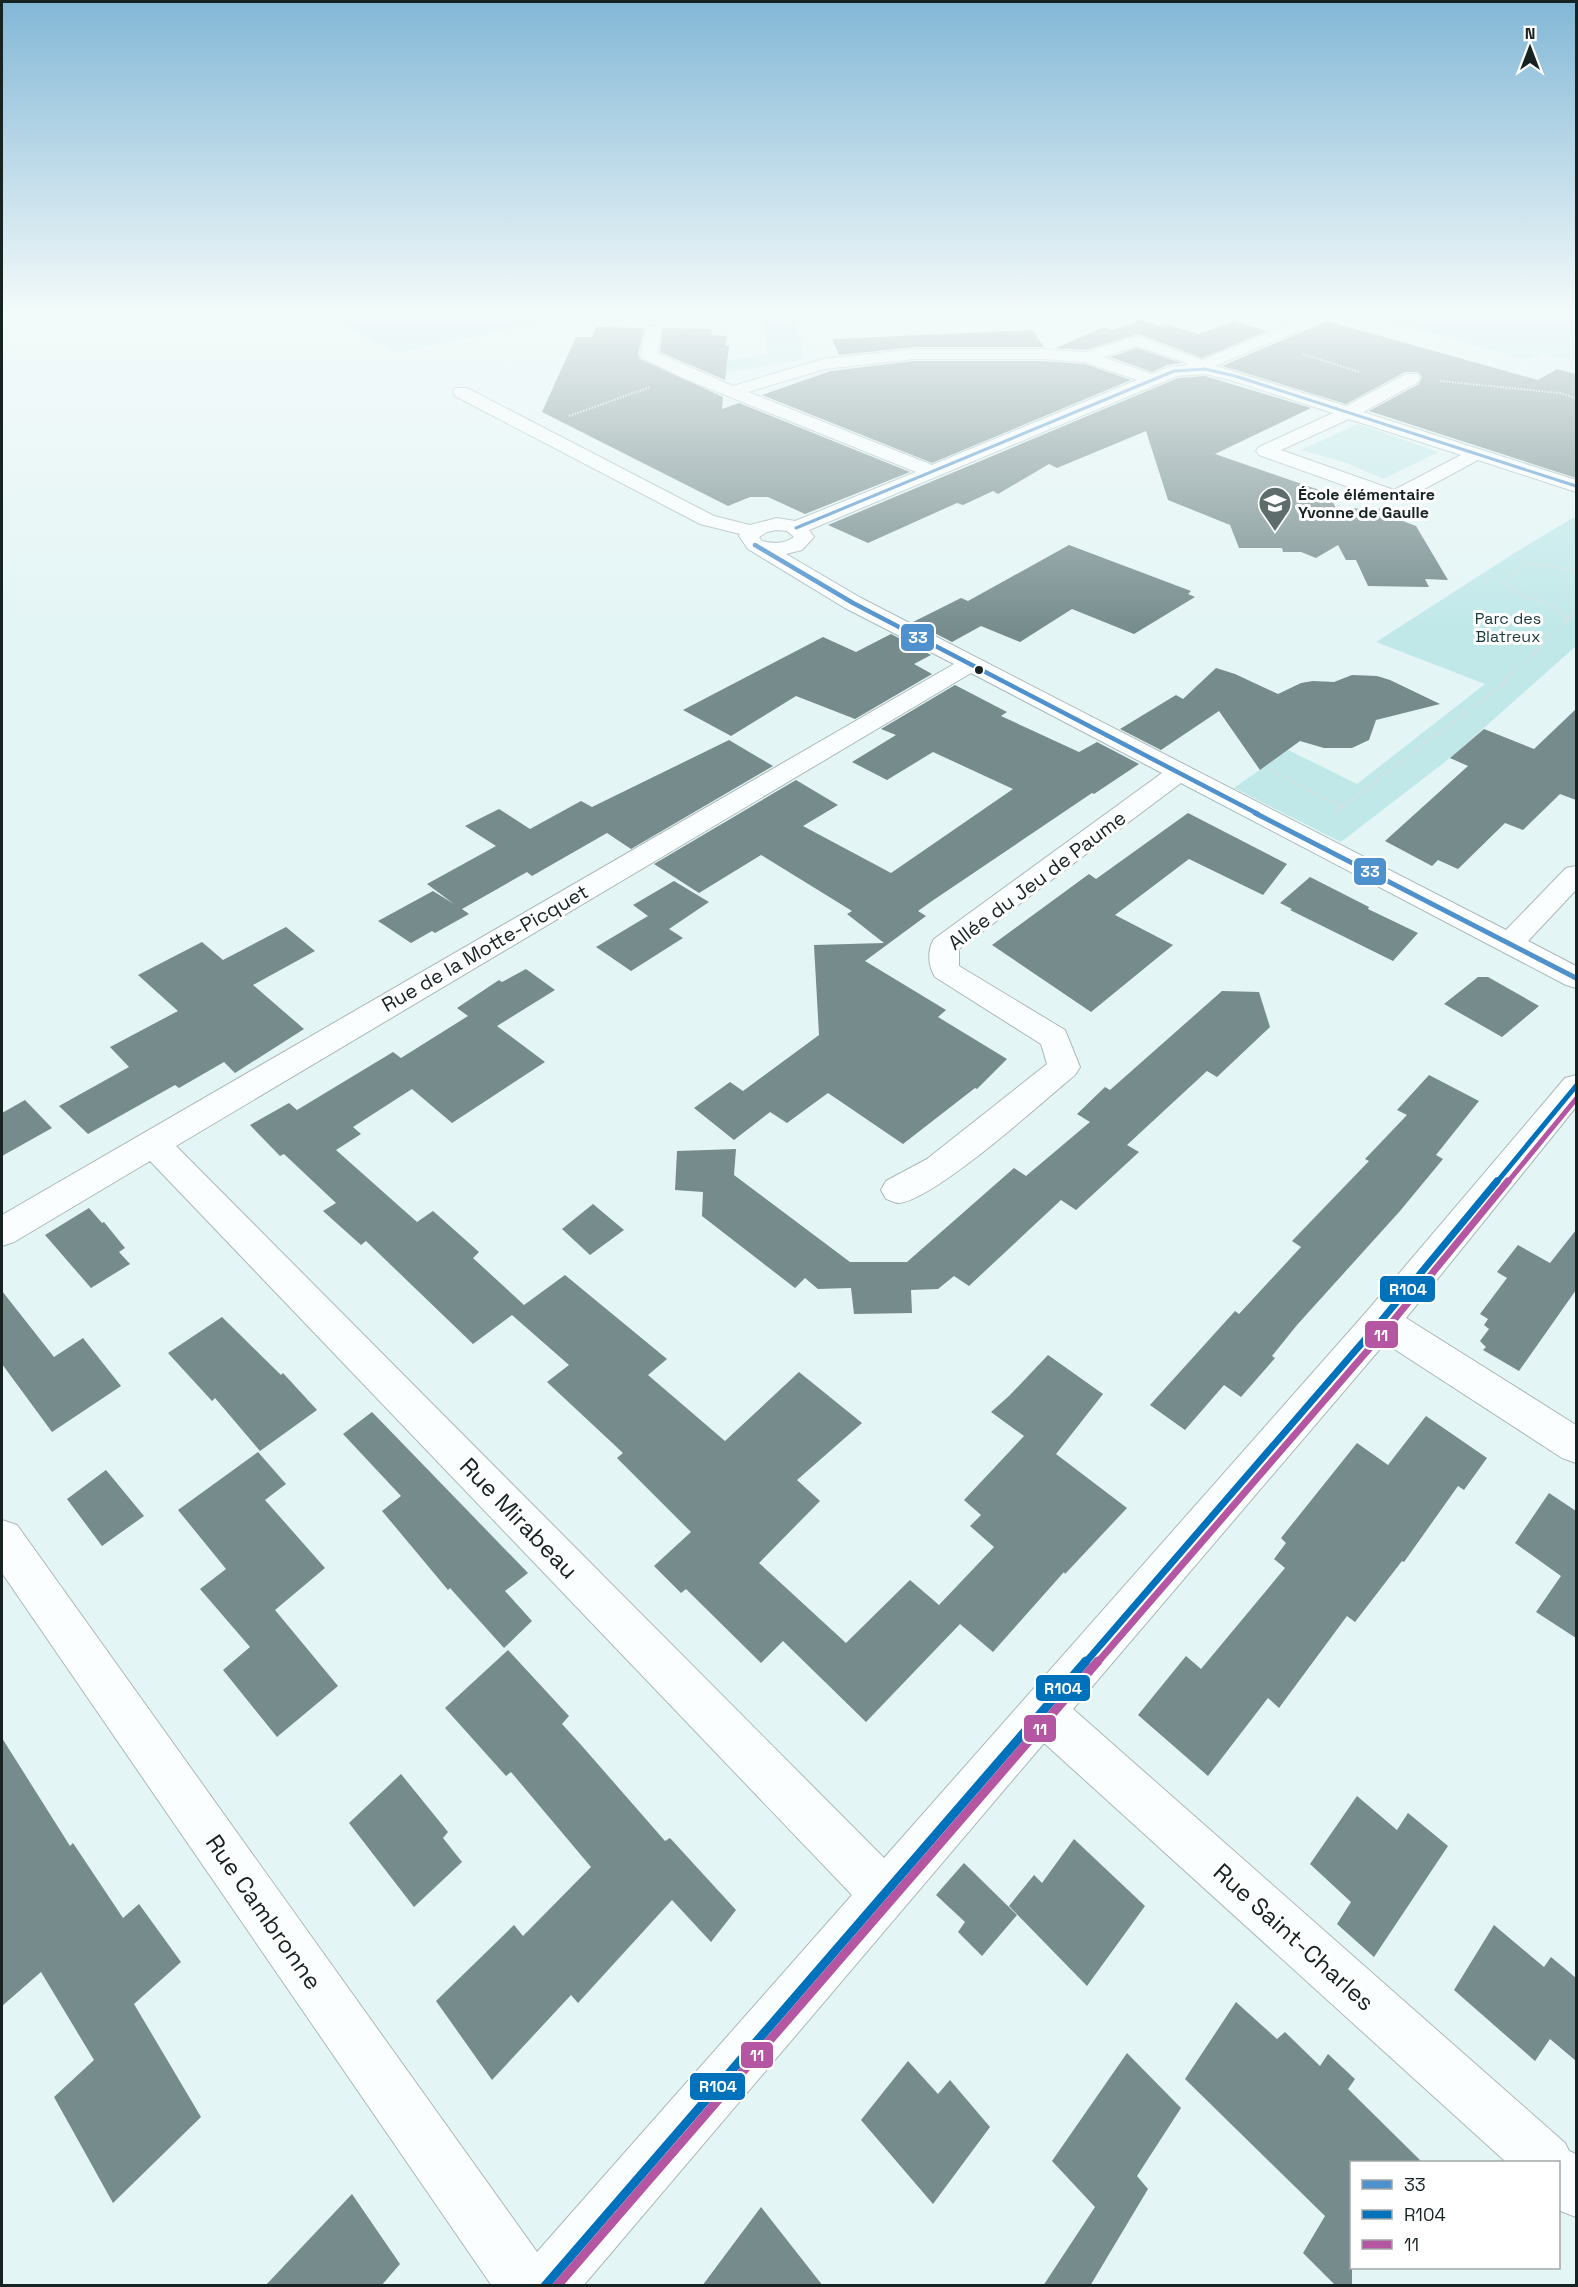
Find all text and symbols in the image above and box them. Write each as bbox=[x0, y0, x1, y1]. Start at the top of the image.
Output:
north arrow bbox=[1500, 18, 1560, 78]
text: N bbox=[1525, 23, 1535, 44]
place label: École élémentaire Yvonne de Gaulle bbox=[1298, 484, 1435, 523]
school or university icon: École élémentaire Yvonne de Gaulle bbox=[1257, 485, 1293, 532]
park label: Parc des Blatreux bbox=[1475, 608, 1541, 647]
line badge: 33 bbox=[900, 623, 935, 652]
text: 33 bbox=[908, 627, 928, 648]
unlabelled marker bbox=[973, 664, 985, 676]
street label: Allée du Jeu de Paume bbox=[943, 805, 1131, 955]
line badge: 33 bbox=[1353, 857, 1387, 886]
text: 33 bbox=[1360, 861, 1380, 882]
street label: Rue de la Motte-Picquet bbox=[377, 878, 593, 1018]
line badge: R104 bbox=[1379, 1275, 1436, 1303]
text: R104 bbox=[1389, 1279, 1427, 1300]
line badge: 11 bbox=[1364, 1320, 1399, 1349]
text: 11 bbox=[1374, 1325, 1388, 1346]
street label: Rue Mirabeau bbox=[453, 1451, 585, 1585]
line badge: R104 bbox=[1035, 1674, 1091, 1702]
text: R104 bbox=[1044, 1678, 1082, 1699]
line badge: 11 bbox=[1023, 1714, 1057, 1743]
text: 11 bbox=[1033, 1719, 1047, 1740]
street label: Rue Cambronne bbox=[199, 1828, 329, 1996]
street label: Rue Saint-Charles bbox=[1207, 1856, 1381, 2018]
line badge: 11 bbox=[740, 2041, 774, 2069]
text: 11 bbox=[750, 2045, 764, 2066]
line badge: R104 bbox=[689, 2072, 746, 2101]
text: R104 bbox=[699, 2076, 737, 2097]
legend bbox=[1350, 2161, 1560, 2269]
text: 33 bbox=[1404, 2173, 1426, 2196]
text: R104 bbox=[1404, 2203, 1446, 2226]
text: 11 bbox=[1404, 2233, 1419, 2256]

